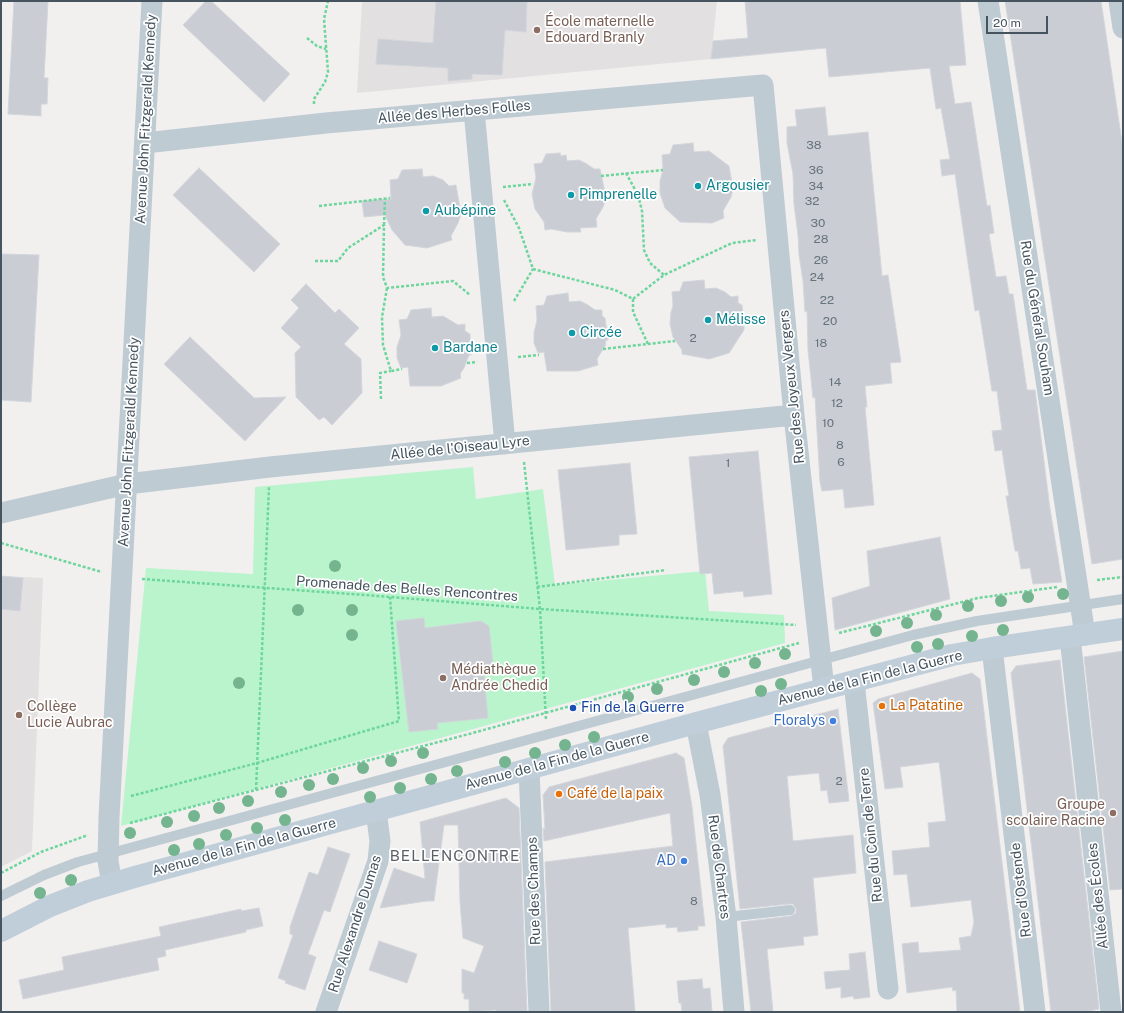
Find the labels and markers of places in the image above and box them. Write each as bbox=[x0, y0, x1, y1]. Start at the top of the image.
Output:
place label: École maternelle Edouard Branly bbox=[545, 14, 654, 46]
marker: École maternelle Edouard Branly bbox=[532, 25, 542, 35]
place label: Argousier bbox=[706, 178, 770, 194]
marker: Argousier bbox=[693, 181, 703, 191]
place label: Pimprenelle bbox=[579, 187, 657, 203]
marker: Pimprenelle bbox=[566, 190, 576, 200]
place label: Aubépine bbox=[434, 203, 496, 219]
marker: Aubépine bbox=[421, 206, 431, 216]
place label: Mélisse bbox=[716, 312, 766, 328]
marker: Mélisse bbox=[703, 315, 713, 325]
place label: Circée bbox=[580, 325, 622, 341]
marker: Circée bbox=[567, 328, 577, 338]
place label: Bardane bbox=[443, 340, 498, 356]
marker: Bardane bbox=[430, 343, 440, 353]
place label: Médiathèque Andrée Chedid bbox=[451, 662, 548, 694]
marker: Médiathèque Andrée Chedid bbox=[438, 673, 448, 683]
place label: La Patatine bbox=[890, 698, 963, 714]
place label: Collège Lucie Aubrac bbox=[27, 699, 113, 732]
place label: Fin de la Guerre bbox=[581, 700, 684, 716]
marker: La Patatine bbox=[877, 701, 887, 711]
marker: Fin de la Guerre bbox=[568, 703, 578, 713]
marker: Collège Lucie Aubrac bbox=[14, 710, 24, 720]
place label: Floralys bbox=[774, 713, 825, 729]
marker: Floralys bbox=[828, 716, 838, 726]
place label: Café de la paix bbox=[567, 786, 663, 802]
marker: Café de la paix bbox=[554, 789, 564, 799]
place label: Groupe scolaire Racine bbox=[1006, 797, 1105, 830]
marker: Groupe scolaire Racine bbox=[1108, 808, 1118, 818]
place label: AD bbox=[656, 853, 676, 869]
marker: AD bbox=[679, 856, 689, 866]

